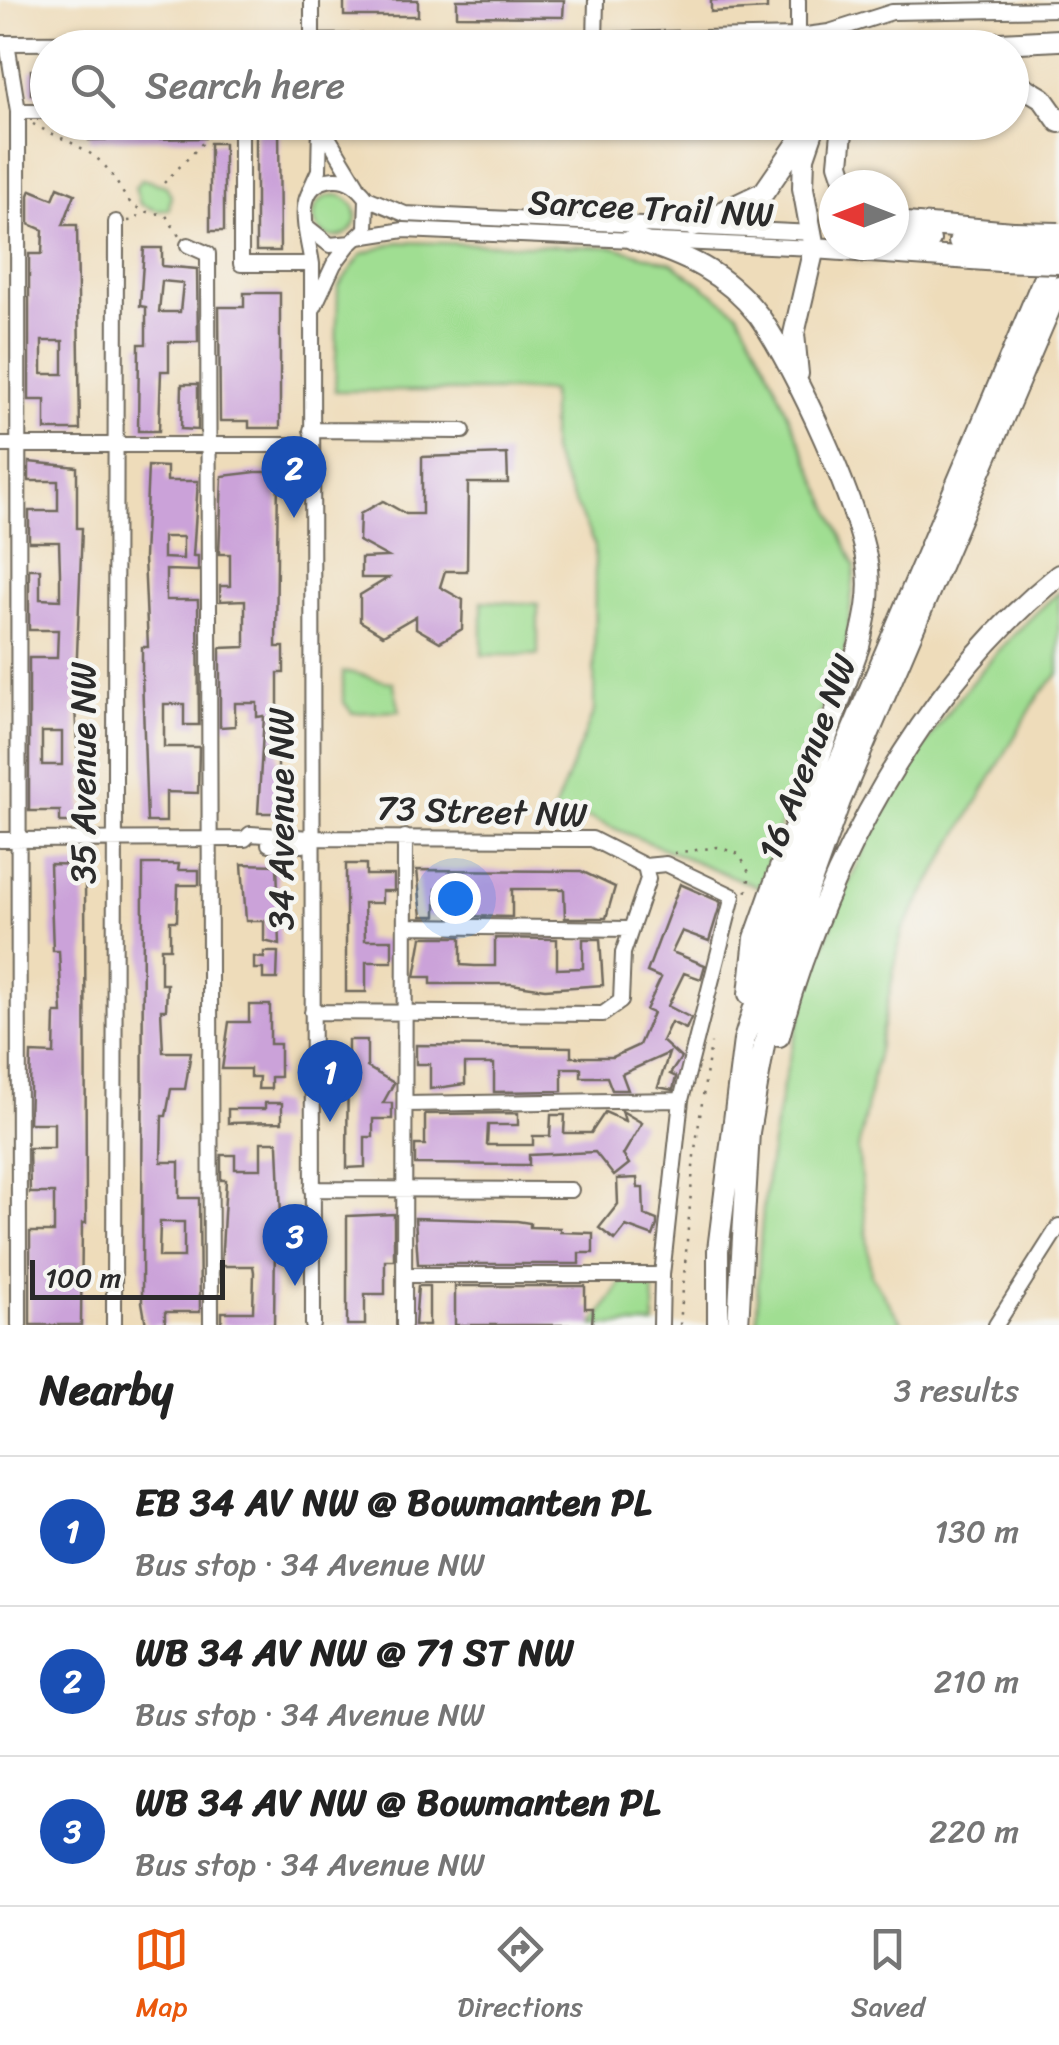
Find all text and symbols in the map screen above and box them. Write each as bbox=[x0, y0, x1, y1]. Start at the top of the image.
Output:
search box bbox=[30, 30, 1029, 140]
text: Search here bbox=[145, 52, 345, 119]
icon: search bbox=[65, 58, 120, 113]
north arrow bbox=[819, 170, 909, 260]
street label: Sarcee Trail NW bbox=[527, 171, 775, 245]
pin: 2 bbox=[262, 436, 326, 518]
street label: 16 Avenue NW bbox=[739, 644, 875, 869]
street label: 35 Avenue NW bbox=[52, 661, 114, 884]
street label: 34 Avenue NW bbox=[250, 707, 312, 930]
street label: 73 Street NW bbox=[376, 776, 589, 846]
your location bbox=[430, 873, 481, 924]
pin: 1 bbox=[298, 1040, 362, 1122]
pin: 3 bbox=[262, 1204, 328, 1286]
text: 100 m bbox=[45, 1253, 121, 1302]
scale bar bbox=[30, 1255, 225, 1300]
text: Nearby bbox=[40, 1353, 173, 1427]
text: 3 results bbox=[894, 1362, 1019, 1419]
text: EB 34 AV NW @ Bowmanten PL bbox=[135, 1469, 651, 1536]
text: 1 bbox=[66, 1503, 79, 1560]
text: 130 m bbox=[935, 1503, 1019, 1560]
text: Bus stop · 34 Avenue NW bbox=[135, 1536, 485, 1593]
text: WB 34 AV NW @ 71 ST NW bbox=[135, 1619, 573, 1686]
text: 2 bbox=[63, 1653, 82, 1710]
text: 210 m bbox=[934, 1653, 1019, 1710]
text: Bus stop · 34 Avenue NW bbox=[135, 1686, 485, 1743]
text: WB 34 AV NW @ Bowmanten PL bbox=[135, 1769, 660, 1836]
text: 3 bbox=[64, 1803, 81, 1860]
text: 220 m bbox=[929, 1803, 1019, 1860]
text: Bus stop · 34 Avenue NW bbox=[135, 1836, 485, 1893]
tab: Map bbox=[134, 1922, 189, 2031]
tab: Directions bbox=[457, 1922, 583, 2031]
tab: Saved bbox=[851, 1922, 925, 2031]

